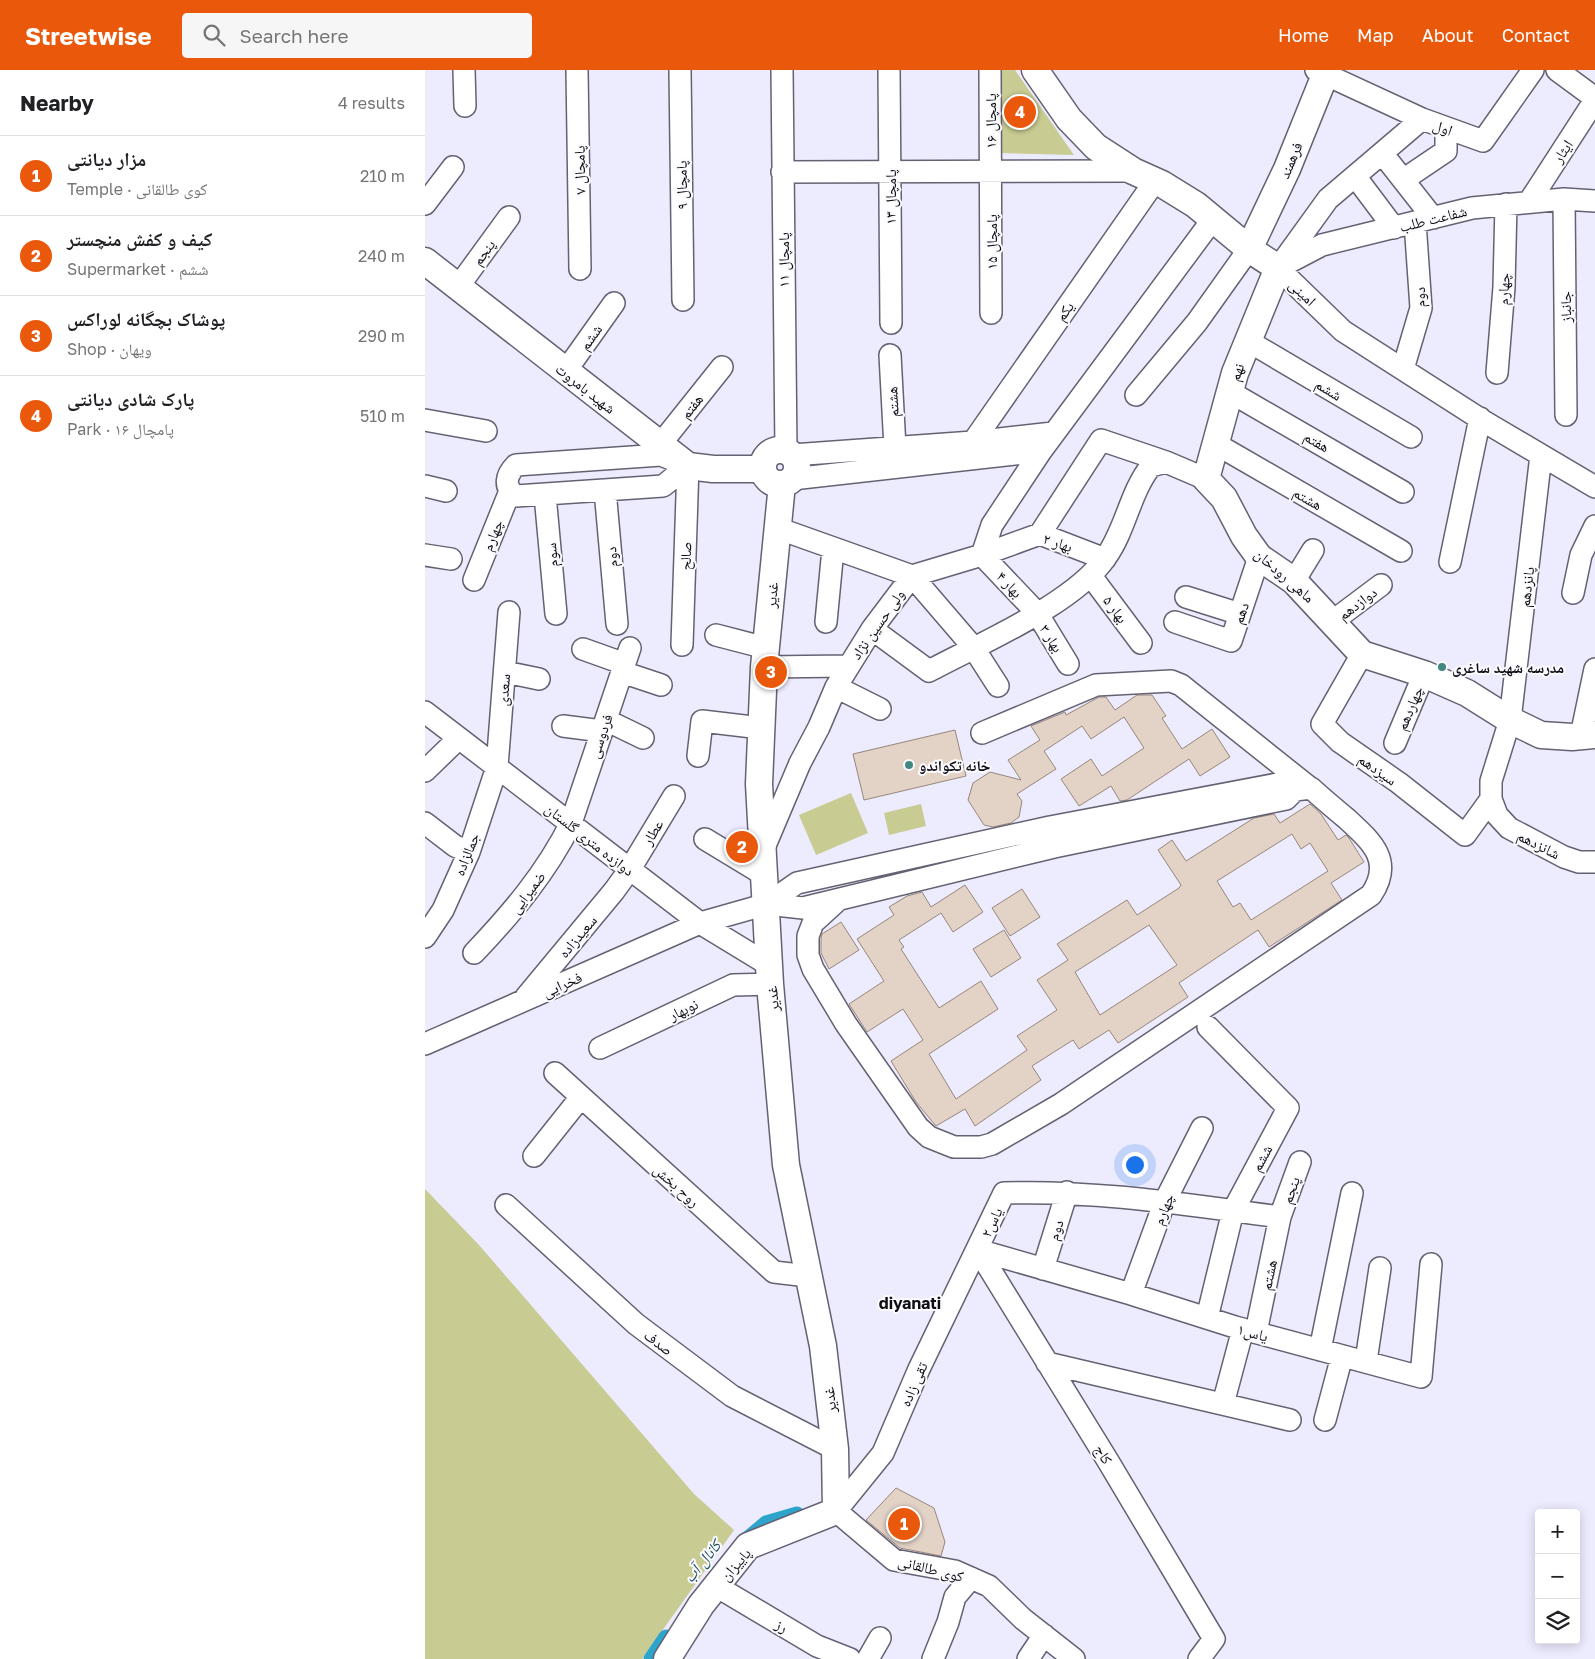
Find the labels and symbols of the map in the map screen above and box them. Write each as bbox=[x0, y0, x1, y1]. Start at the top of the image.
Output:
street label: پامچال ۱۶ bbox=[981, 93, 1001, 149]
pin: 4 bbox=[1004, 93, 1036, 131]
street label: اول bbox=[1430, 115, 1455, 141]
street label: ایثار bbox=[1547, 136, 1577, 167]
street label: فرهمند bbox=[1274, 139, 1307, 181]
street label: پامچال ۷ bbox=[570, 145, 590, 195]
street label: پامچال ۹ bbox=[672, 160, 692, 210]
street label: پامچال ۱۳ bbox=[881, 169, 901, 225]
street label: شفاعت طلب bbox=[1397, 201, 1469, 236]
street label: پامچال ۱۵ bbox=[982, 214, 1002, 270]
street label: پامچال ۱۱ bbox=[774, 232, 794, 288]
street label: پنجم bbox=[468, 236, 500, 270]
street label: چهارم bbox=[1493, 272, 1515, 306]
street label: امینی bbox=[1284, 275, 1320, 311]
street label: دوم bbox=[1410, 287, 1430, 307]
street label: جانباز bbox=[1556, 291, 1575, 324]
street label: یکم bbox=[1051, 297, 1079, 325]
street label: ششم bbox=[575, 320, 607, 355]
street label: شهید بامروت bbox=[552, 359, 620, 418]
street label: نهم bbox=[1225, 361, 1249, 384]
street label: ششم bbox=[1311, 374, 1346, 406]
street label: هشتم bbox=[882, 386, 904, 418]
street label: هفتم bbox=[676, 390, 708, 423]
street label: هفتم bbox=[1300, 427, 1333, 457]
street label: هشتم bbox=[1289, 482, 1326, 515]
street label: چهارم bbox=[478, 516, 508, 554]
street label: بهار ۲ bbox=[1041, 529, 1075, 556]
street label: صالح bbox=[676, 541, 696, 571]
street label: سوم bbox=[541, 542, 563, 568]
street label: ماهی رودخان bbox=[1250, 544, 1319, 607]
street label: دوم bbox=[601, 546, 623, 568]
street label: پانزدهم bbox=[1515, 566, 1539, 609]
street label: بهار ۴ bbox=[992, 567, 1027, 602]
street label: غدیر bbox=[761, 581, 782, 610]
street label: دوازدهم bbox=[1334, 582, 1381, 625]
street label: ولی حسین نژاد bbox=[846, 585, 909, 664]
street label: بهار ۵ bbox=[1099, 592, 1132, 627]
street label: دهم bbox=[1228, 600, 1254, 627]
street label: بهار ۳ bbox=[1036, 621, 1068, 656]
pin: 3 bbox=[755, 653, 787, 691]
place label: مدرسه شهید ساغری bbox=[1452, 658, 1564, 677]
marker: مدرسه شهید ساغری bbox=[1436, 661, 1448, 673]
street label: سعدی bbox=[493, 673, 515, 707]
street label: چهاردهم bbox=[1392, 683, 1428, 734]
street label: فردوسی bbox=[584, 711, 618, 761]
street label: سیزدهم bbox=[1354, 749, 1401, 790]
place label: خانه تکواندو bbox=[919, 756, 991, 774]
marker: خانه تکواندو bbox=[903, 759, 915, 771]
street label: دوازده متری گلستان bbox=[541, 799, 638, 881]
street label: عطار bbox=[637, 816, 668, 849]
street label: شانزدهم bbox=[1514, 826, 1564, 864]
pin: 2 bbox=[726, 828, 758, 866]
street label: جمالزاده bbox=[449, 829, 484, 878]
street label: ضمیرایی bbox=[505, 867, 550, 918]
street label: سعیدزاده bbox=[554, 911, 601, 962]
street label: فخرایی bbox=[539, 967, 585, 1002]
street label: غدیر bbox=[762, 985, 783, 1014]
street label: نوبهار bbox=[664, 994, 701, 1025]
street label: ششم bbox=[1247, 1141, 1277, 1175]
your location bbox=[1122, 1152, 1148, 1178]
street label: روح بخش bbox=[649, 1160, 704, 1212]
street label: پنجم bbox=[1277, 1174, 1305, 1207]
street label: چهارم bbox=[1149, 1190, 1179, 1228]
street label: یاس۲ bbox=[976, 1204, 1008, 1241]
street label: دوم bbox=[1043, 1218, 1069, 1243]
street label: هشتم bbox=[1256, 1258, 1282, 1292]
district label: diyanati bbox=[879, 1293, 941, 1313]
street label: یاس۱ bbox=[1235, 1319, 1271, 1347]
street label: صدف bbox=[641, 1325, 677, 1359]
street label: تقی زاده bbox=[895, 1358, 933, 1410]
street label: غدیر bbox=[819, 1386, 840, 1415]
street label: کاج bbox=[1089, 1441, 1117, 1468]
pin: 1 bbox=[888, 1505, 920, 1543]
water label: کانال آب bbox=[679, 1534, 727, 1587]
street label: پاییزان bbox=[716, 1544, 756, 1586]
street label: کوی طالقانی bbox=[896, 1551, 966, 1587]
street label: رز bbox=[771, 1614, 792, 1637]

